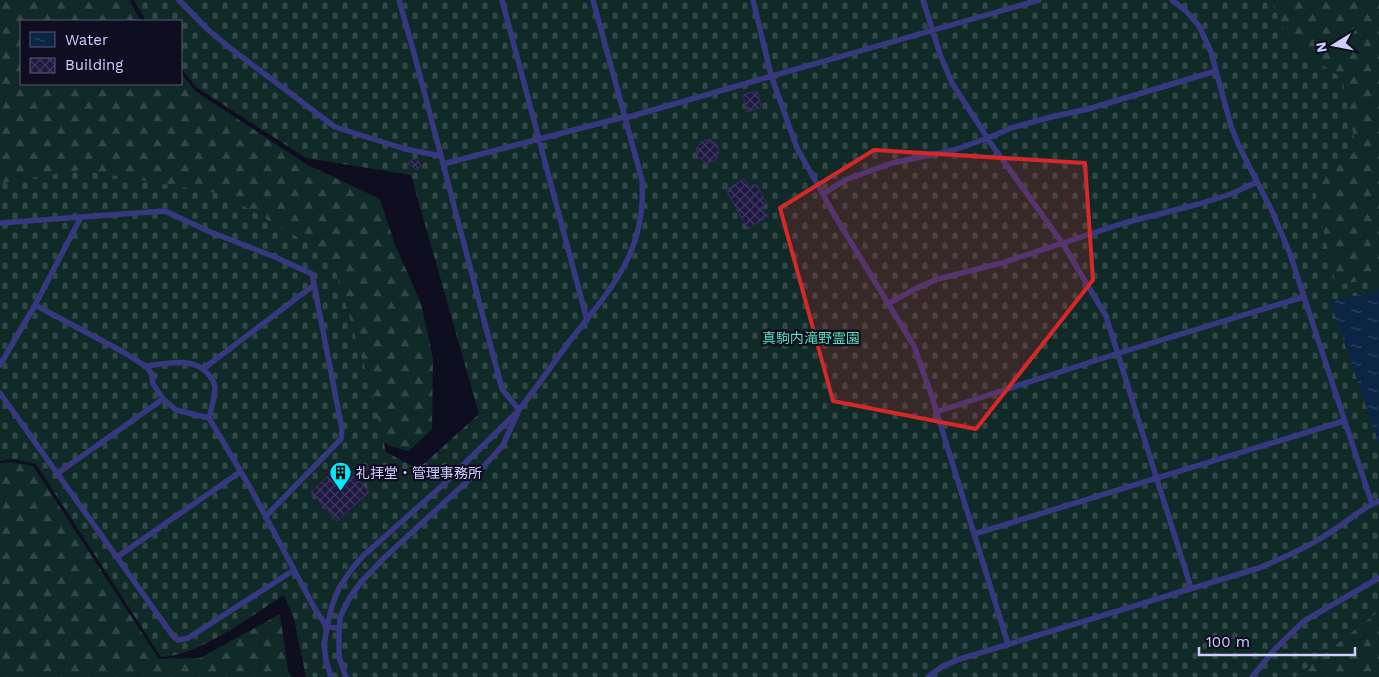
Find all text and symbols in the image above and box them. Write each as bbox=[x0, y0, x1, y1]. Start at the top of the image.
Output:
legend bbox=[20, 20, 182, 85]
north arrow bbox=[1309, 20, 1359, 70]
text: Water bbox=[65, 31, 108, 49]
text: N bbox=[1312, 41, 1330, 54]
text: Building bbox=[65, 56, 123, 74]
park label: 真駒内滝野霊園 bbox=[762, 330, 860, 346]
building icon: 礼拝堂・管理事務所 bbox=[328, 461, 352, 492]
place label: 礼拝堂・管理事務所 bbox=[356, 465, 482, 481]
scale bar bbox=[1199, 624, 1355, 656]
text: 100 m bbox=[1206, 633, 1250, 651]

